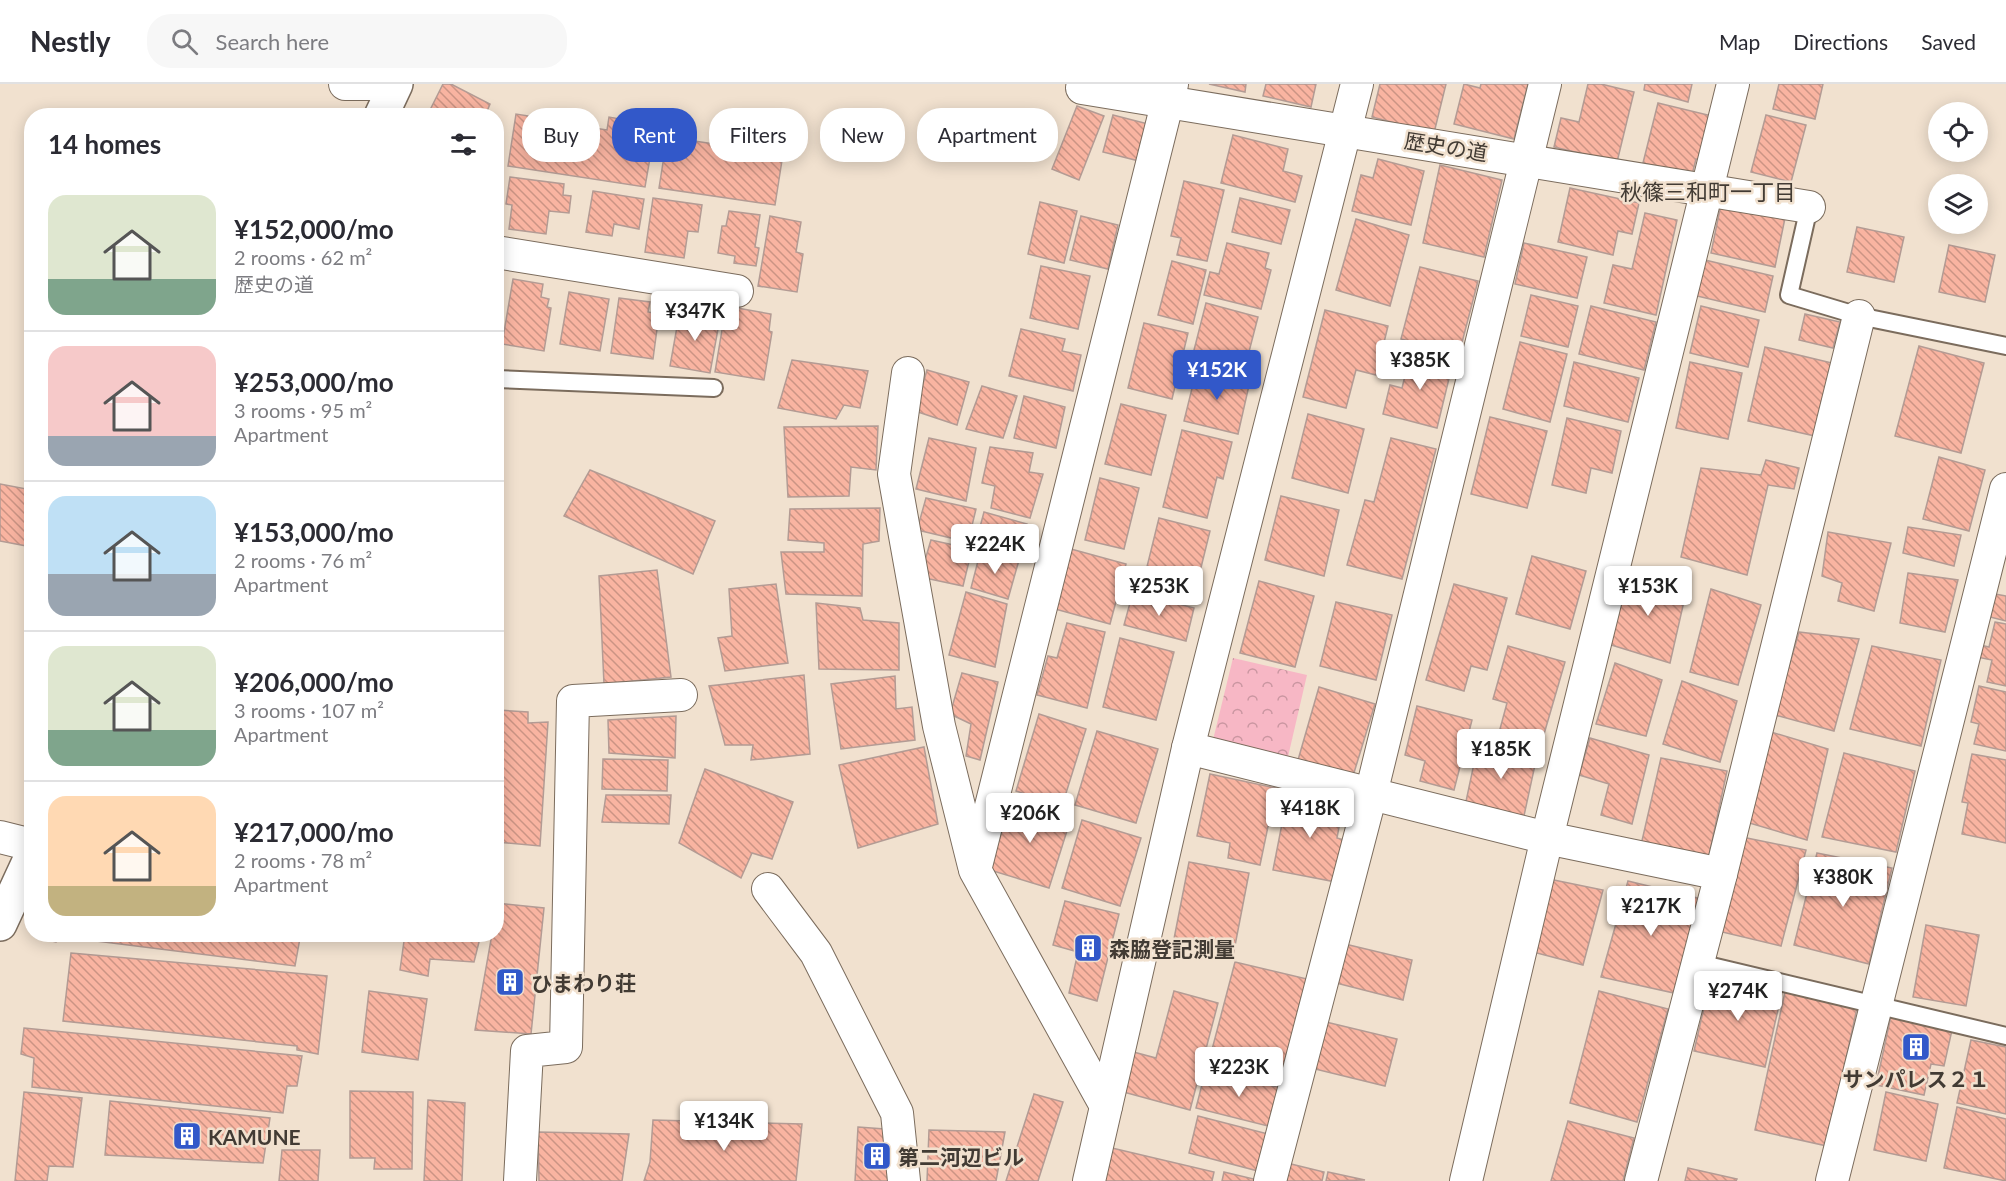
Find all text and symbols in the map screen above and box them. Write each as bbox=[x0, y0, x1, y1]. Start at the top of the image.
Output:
search box bbox=[147, 14, 567, 68]
text: Nestly bbox=[30, 24, 111, 58]
icon: search bbox=[168, 25, 201, 58]
text: Search here bbox=[216, 28, 329, 55]
text: Map bbox=[1719, 29, 1760, 54]
text: Directions bbox=[1793, 29, 1888, 54]
text: Saved bbox=[1921, 29, 1976, 54]
map controls bbox=[1928, 102, 1988, 234]
button: locate bbox=[1928, 102, 1988, 162]
chip: Buy bbox=[522, 108, 600, 162]
chip: Rent bbox=[612, 108, 697, 162]
chip: Filters bbox=[709, 108, 808, 162]
chip: New bbox=[820, 108, 905, 162]
chip: Apartment bbox=[917, 108, 1058, 162]
street label: 歴史の道 bbox=[1403, 127, 1489, 165]
text: 14 homes bbox=[48, 128, 161, 160]
icon: filters bbox=[447, 128, 480, 161]
button: layers bbox=[1928, 174, 1988, 234]
district label: 秋篠三和町一丁目 bbox=[1620, 178, 1796, 205]
text: ¥152,000/mo bbox=[234, 213, 394, 245]
icon: home bbox=[96, 219, 168, 291]
text: 2 rooms · 62 m² bbox=[234, 245, 372, 269]
text: 歴史の道 bbox=[234, 272, 314, 296]
pin: ¥347K bbox=[653, 291, 737, 342]
text: ¥347K bbox=[665, 298, 725, 322]
pin: ¥385K bbox=[1378, 340, 1462, 391]
text: ¥385K bbox=[1390, 347, 1450, 371]
pin: ¥152K bbox=[1175, 350, 1259, 401]
text: ¥152K bbox=[1187, 357, 1247, 381]
text: ¥253,000/mo bbox=[234, 366, 394, 398]
icon: home bbox=[96, 370, 168, 442]
text: 3 rooms · 95 m² bbox=[234, 398, 372, 422]
text: Apartment bbox=[234, 422, 328, 446]
text: ¥153,000/mo bbox=[234, 516, 394, 548]
icon: home bbox=[96, 520, 168, 592]
pin: ¥224K bbox=[953, 524, 1037, 575]
text: ¥224K bbox=[965, 531, 1025, 555]
text: 2 rooms · 76 m² bbox=[234, 548, 372, 572]
pin: ¥253K bbox=[1117, 566, 1201, 617]
pin: ¥153K bbox=[1606, 566, 1690, 617]
text: Apartment bbox=[234, 572, 328, 596]
text: ¥253K bbox=[1129, 573, 1189, 597]
text: ¥153K bbox=[1618, 573, 1678, 597]
text: ¥206,000/mo bbox=[234, 666, 394, 698]
icon: home bbox=[96, 670, 168, 742]
text: 3 rooms · 107 m² bbox=[234, 698, 384, 722]
text: Apartment bbox=[234, 722, 328, 746]
pin: ¥185K bbox=[1459, 729, 1543, 780]
text: ¥185K bbox=[1471, 736, 1531, 760]
pin: ¥418K bbox=[1268, 788, 1352, 839]
pin: ¥206K bbox=[988, 793, 1072, 844]
text: ¥418K bbox=[1280, 795, 1340, 819]
text: ¥206K bbox=[1000, 800, 1060, 824]
text: ¥217,000/mo bbox=[234, 816, 394, 848]
icon: home bbox=[96, 820, 168, 892]
text: 2 rooms · 78 m² bbox=[234, 848, 372, 872]
pin: ¥380K bbox=[1801, 857, 1885, 908]
text: ¥380K bbox=[1813, 864, 1873, 888]
text: Apartment bbox=[234, 872, 328, 896]
pin: ¥217K bbox=[1609, 886, 1693, 937]
text: ¥217K bbox=[1621, 893, 1681, 917]
building icon: 森脇登記測量 bbox=[1072, 932, 1104, 964]
place label: 森脇登記測量 bbox=[1109, 936, 1235, 961]
building icon: ひまわり荘 bbox=[494, 966, 526, 998]
place label: ひまわり荘 bbox=[531, 970, 636, 995]
pin: ¥274K bbox=[1696, 971, 1780, 1022]
text: ¥274K bbox=[1708, 978, 1768, 1002]
building icon: サンパレス２１ bbox=[1900, 1031, 1932, 1063]
pin: ¥223K bbox=[1197, 1047, 1281, 1098]
text: ¥223K bbox=[1209, 1054, 1269, 1078]
place label: サンパレス２１ bbox=[1843, 1066, 1990, 1091]
pin: ¥134K bbox=[682, 1101, 766, 1152]
text: ¥134K bbox=[694, 1108, 754, 1132]
building icon: KAMUNE bbox=[171, 1120, 203, 1152]
place label: KAMUNE bbox=[208, 1124, 301, 1149]
building icon: 第二河辺ビル bbox=[861, 1140, 893, 1172]
place label: 第二河辺ビル bbox=[898, 1144, 1024, 1169]

